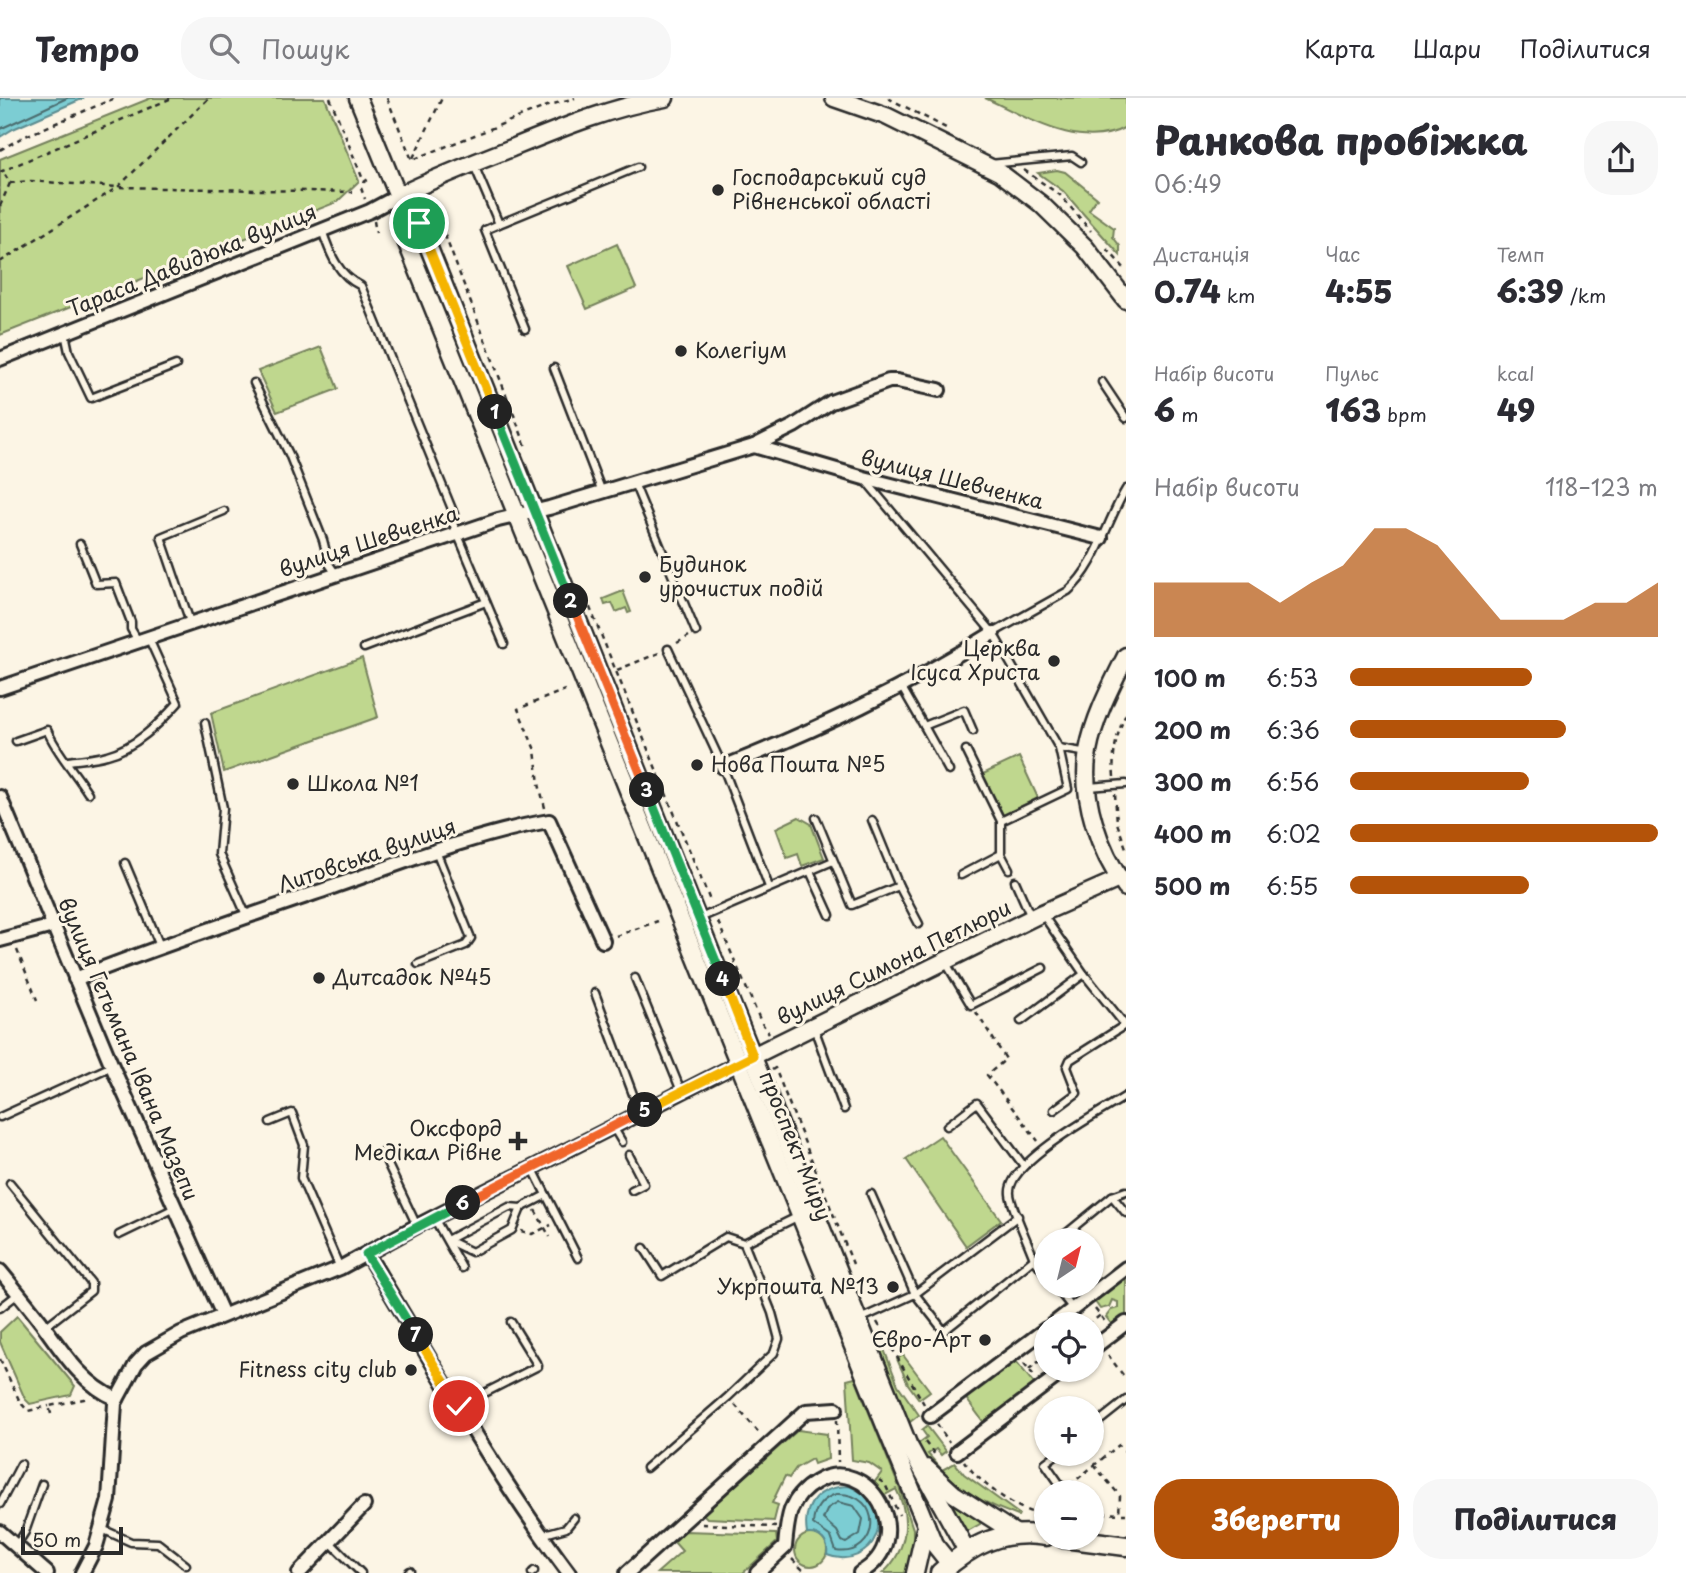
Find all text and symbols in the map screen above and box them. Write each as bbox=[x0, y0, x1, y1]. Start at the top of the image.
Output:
search box bbox=[181, 17, 671, 80]
text: Tempo bbox=[35, 23, 139, 73]
icon: search bbox=[205, 29, 243, 67]
text: Пошук bbox=[261, 29, 350, 68]
text: Карта bbox=[1304, 30, 1375, 66]
text: Шари bbox=[1413, 30, 1482, 66]
text: Поділитися bbox=[1520, 30, 1651, 66]
text: Ранкова пробіжка bbox=[1154, 111, 1528, 168]
button: share bbox=[1584, 121, 1658, 195]
place label: Господарський суд Рівненської області bbox=[732, 160, 931, 216]
text: 06:49 bbox=[1154, 166, 1222, 201]
marker: Господарський суд Рівненської області bbox=[710, 182, 726, 198]
pin bbox=[389, 193, 449, 253]
street label: Тараса Давидюка вулиця bbox=[62, 194, 321, 324]
icon: arrive bbox=[400, 204, 438, 242]
text: Дистанція bbox=[1154, 240, 1250, 268]
text: Час bbox=[1325, 240, 1360, 268]
text: Темп bbox=[1497, 240, 1545, 268]
text: 0.74 bbox=[1154, 268, 1221, 313]
text: 4:55 bbox=[1325, 268, 1393, 313]
text: 6:39 bbox=[1497, 268, 1564, 313]
text: km bbox=[1221, 281, 1255, 309]
text: /km bbox=[1564, 281, 1606, 309]
place label: Колегіум bbox=[695, 333, 787, 365]
marker: Колегіум bbox=[673, 343, 689, 359]
text: Набір висоти bbox=[1154, 359, 1274, 387]
text: Пульс bbox=[1325, 359, 1379, 387]
text: kcal bbox=[1497, 359, 1535, 387]
text: 6 bbox=[1154, 387, 1175, 432]
text: 163 bbox=[1325, 387, 1381, 432]
text: 49 bbox=[1497, 387, 1535, 432]
pin: 1 bbox=[477, 394, 512, 430]
text: 1 bbox=[490, 397, 499, 425]
text: m bbox=[1175, 400, 1199, 428]
text: bpm bbox=[1381, 400, 1427, 428]
street label: вулиця Шевченка bbox=[858, 440, 1047, 516]
text: Набір висоти bbox=[1154, 469, 1300, 504]
text: 118–123 m bbox=[1545, 469, 1658, 504]
street label: вулиця Шевченка bbox=[274, 496, 462, 584]
place label: Будинок урочистих подій bbox=[659, 547, 823, 603]
marker: Будинок урочистих подій bbox=[637, 569, 653, 585]
pin: 2 bbox=[554, 584, 588, 618]
text: 2 bbox=[564, 586, 577, 614]
place label: Церква Ісуса Христа bbox=[910, 631, 1040, 687]
marker: Церква Ісуса Христа bbox=[1046, 653, 1062, 669]
text: 100 m bbox=[1154, 660, 1226, 695]
text: 6:53 bbox=[1266, 660, 1318, 695]
text: 200 m bbox=[1154, 712, 1231, 747]
text: 6:36 bbox=[1266, 712, 1320, 747]
place label: Нова Пошта №5 bbox=[711, 747, 885, 779]
marker: Нова Пошта №5 bbox=[689, 757, 705, 773]
text: 300 m bbox=[1154, 764, 1232, 799]
text: 6:56 bbox=[1266, 764, 1319, 799]
place label: Школа №1 bbox=[307, 766, 419, 798]
pin: 3 bbox=[630, 772, 664, 808]
text: 3 bbox=[640, 775, 653, 803]
marker: Школа №1 bbox=[285, 776, 301, 792]
street label: Литовська вулиця bbox=[273, 809, 460, 900]
text: 400 m bbox=[1154, 816, 1232, 851]
text: 6:02 bbox=[1266, 816, 1321, 851]
text: 500 m bbox=[1154, 868, 1231, 903]
text: 6:55 bbox=[1266, 868, 1318, 903]
street label: вулиця Симона Петлюри bbox=[771, 890, 1016, 1032]
street label: вулиця Гетьмана Івана Мазепи bbox=[51, 892, 208, 1205]
place label: Дитсадок №45 bbox=[332, 960, 492, 992]
pin: 4 bbox=[706, 962, 740, 996]
text: 4 bbox=[716, 964, 729, 992]
marker: Дитсадок №45 bbox=[311, 970, 327, 986]
street label: проспект Миру bbox=[752, 1066, 841, 1225]
pin: 5 bbox=[628, 1093, 662, 1128]
text: 5 bbox=[638, 1095, 651, 1123]
place label: Оксфорд Медікал Рівне bbox=[354, 1111, 502, 1167]
marker: Оксфорд Медікал Рівне bbox=[508, 1131, 528, 1151]
pin: 6 bbox=[446, 1186, 480, 1220]
text: 6 bbox=[456, 1188, 469, 1216]
north arrow bbox=[1034, 1228, 1104, 1298]
map controls bbox=[1034, 1228, 1104, 1550]
place label: Укрпошта №13 bbox=[717, 1269, 879, 1301]
marker: Укрпошта №13 bbox=[885, 1279, 901, 1295]
button: locate bbox=[1034, 1312, 1104, 1382]
pin: 7 bbox=[398, 1318, 434, 1352]
text: 7 bbox=[410, 1320, 421, 1348]
place label: Євро-Арт bbox=[872, 1322, 972, 1354]
marker: Євро-Арт bbox=[977, 1332, 993, 1348]
place label: Fitness city club bbox=[238, 1352, 397, 1384]
marker: Fitness city club bbox=[403, 1362, 419, 1378]
pin bbox=[429, 1376, 489, 1436]
icon: check bbox=[440, 1387, 478, 1425]
button: + bbox=[1034, 1396, 1104, 1466]
button: Зберегти bbox=[1154, 1479, 1399, 1559]
button: Поділитися bbox=[1413, 1479, 1658, 1559]
button: − bbox=[1034, 1480, 1104, 1550]
scale bar bbox=[21, 1524, 122, 1556]
text: 50 m bbox=[32, 1525, 81, 1553]

